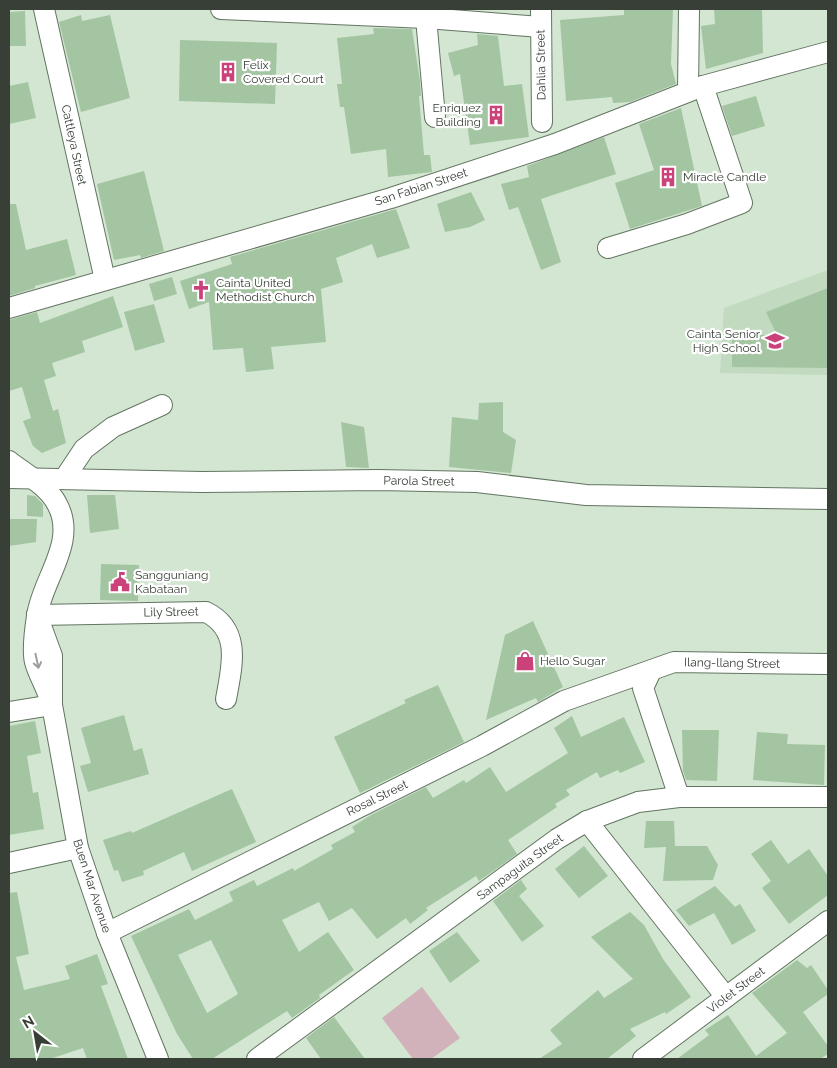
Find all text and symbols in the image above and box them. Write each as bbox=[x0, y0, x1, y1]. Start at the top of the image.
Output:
street label: Dahlia Street bbox=[533, 29, 549, 101]
place label: Felix Covered Court bbox=[243, 58, 324, 86]
building icon: Felix Covered Court bbox=[217, 61, 239, 83]
place label: Enriquez Building bbox=[433, 101, 481, 129]
street label: Cattleya Street bbox=[59, 103, 89, 187]
building icon: Enriquez Building bbox=[485, 104, 507, 126]
street label: San Fabian Street bbox=[373, 165, 469, 209]
building icon: Miracle Candle bbox=[657, 166, 679, 188]
place label: Miracle Candle bbox=[683, 170, 766, 184]
place label: Cainta United Methodist Church bbox=[216, 276, 314, 304]
church icon: Cainta United Methodist Church bbox=[190, 279, 212, 301]
place label: Cainta Senior High School bbox=[687, 327, 761, 355]
school or university icon: Cainta Senior High School bbox=[764, 330, 786, 352]
street label: Parola Street bbox=[383, 473, 455, 489]
place label: Sangguniang Kabataan bbox=[135, 568, 208, 596]
public building icon: Sangguniang Kabataan bbox=[109, 571, 131, 593]
street label: Lily Street bbox=[143, 605, 199, 619]
shop icon: Hello Sugar bbox=[514, 650, 536, 672]
one-way arrow bbox=[32, 653, 42, 669]
place label: Hello Sugar bbox=[540, 654, 606, 668]
street label: Ilang-llang Street bbox=[684, 655, 780, 671]
street label: Rosal Street bbox=[344, 777, 410, 819]
street label: Sampaguita Street bbox=[474, 831, 566, 903]
street label: Buen Mar Avenue bbox=[70, 837, 114, 935]
street label: Violet Street bbox=[704, 964, 768, 1016]
north arrow bbox=[10, 1008, 60, 1058]
text: N bbox=[20, 1012, 37, 1031]

